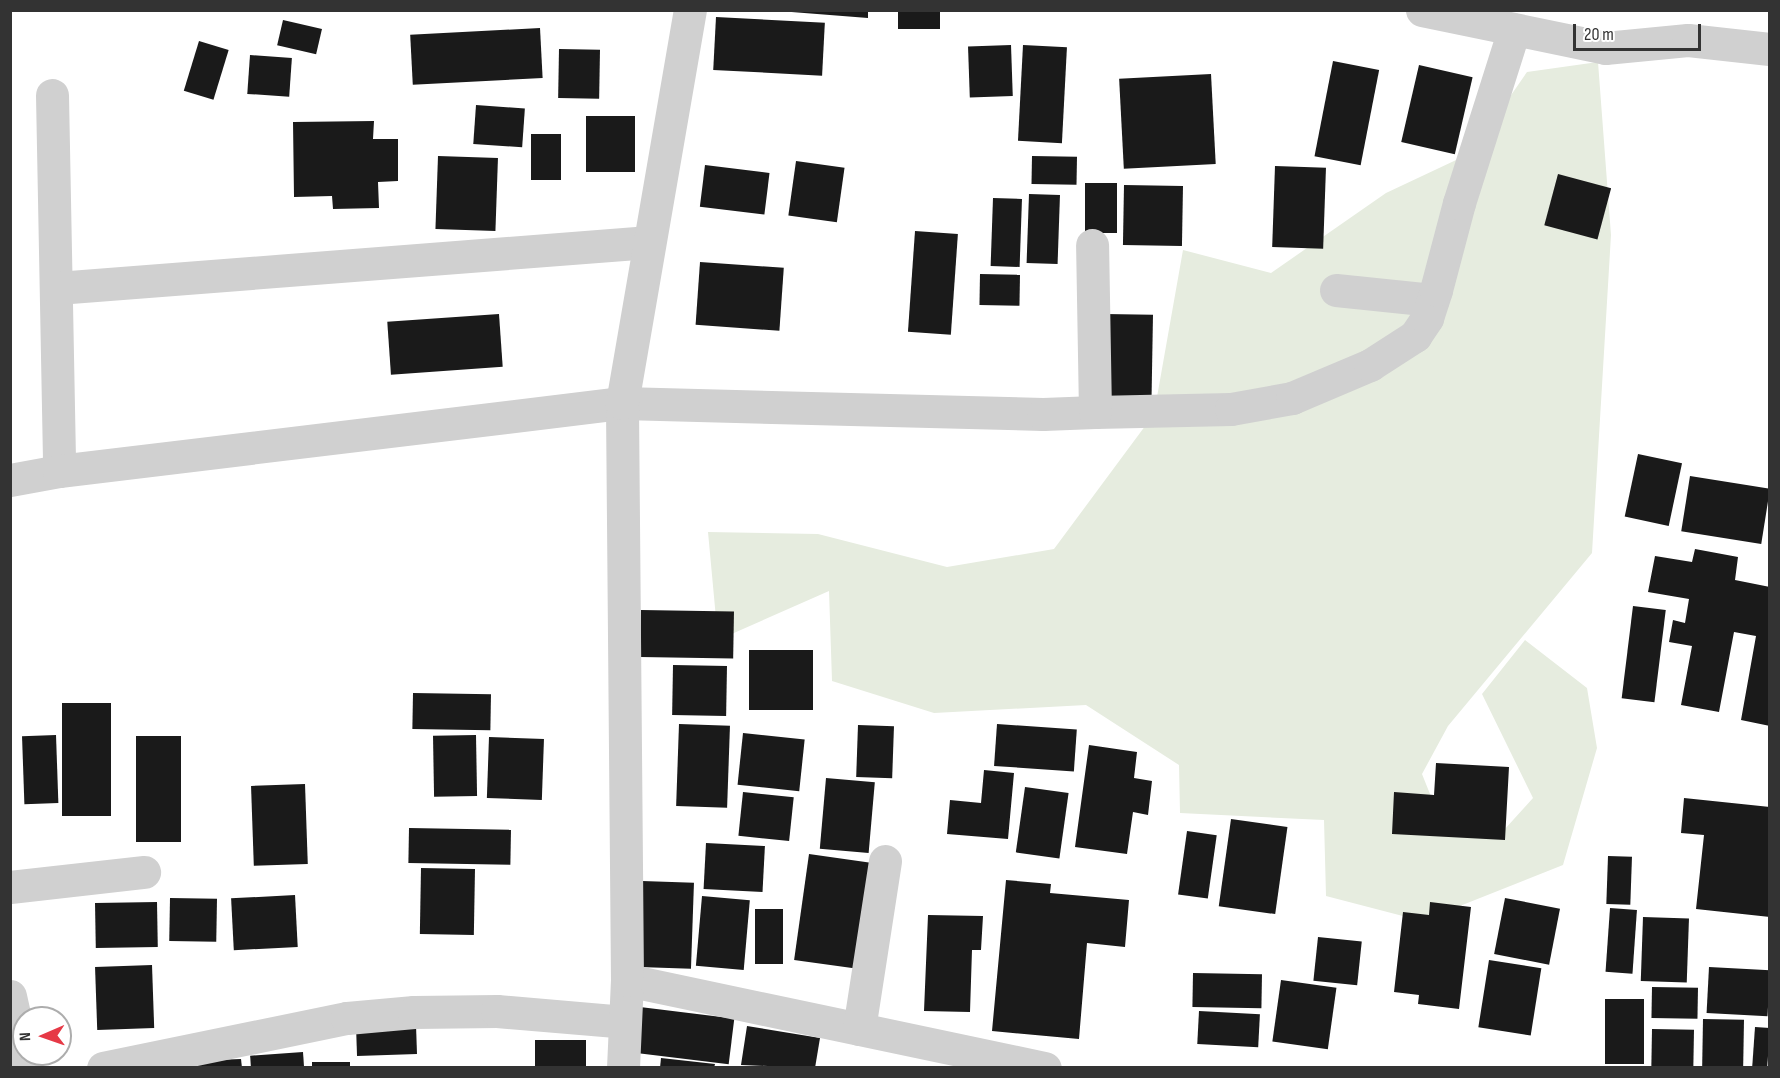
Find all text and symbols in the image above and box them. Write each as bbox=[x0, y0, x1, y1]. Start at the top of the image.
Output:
scale bar bbox=[1576, 12, 1704, 50]
text: 20 m bbox=[1584, 24, 1614, 45]
north arrow bbox=[12, 1006, 72, 1066]
text: N bbox=[16, 1032, 35, 1041]

